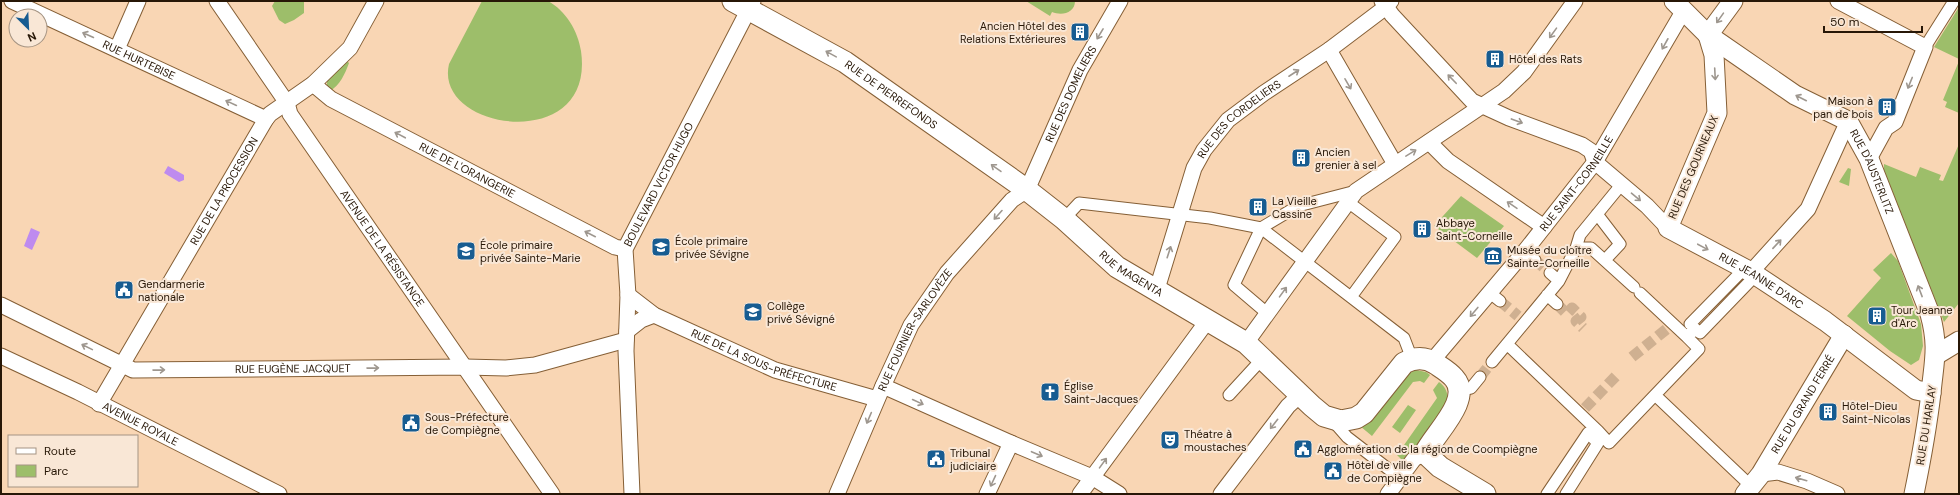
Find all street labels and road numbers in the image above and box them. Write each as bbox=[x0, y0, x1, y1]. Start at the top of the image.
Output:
street label: RUE HURTEBISE bbox=[100, 37, 177, 83]
street label: RUE DES DOMELIERS bbox=[1042, 43, 1100, 144]
street label: RUE DE PIERREFONDS bbox=[842, 57, 940, 132]
street label: RUE DES CORDELIERS bbox=[1194, 77, 1283, 161]
street label: RUE DES GOURNEAUX bbox=[1665, 113, 1721, 221]
street label: BOULEVARD VICTOR HUGO bbox=[620, 120, 696, 249]
street label: RUE D'AUSTERLITZ bbox=[1847, 127, 1897, 216]
street label: RUE SAINT-CORNEILLE bbox=[1536, 133, 1616, 234]
street label: RUE DE LA PROCESSION bbox=[187, 134, 261, 247]
street label: RUE DE L'ORANGERIE bbox=[417, 139, 518, 201]
street label: AVENUE DE LA RÉSISTANCE bbox=[337, 187, 428, 309]
street label: RUE MAGENTA bbox=[1096, 247, 1166, 300]
street label: RUE JEANNE D'ARC bbox=[1717, 249, 1806, 312]
street label: RUE FOURNIER-SARLOVÈZE bbox=[875, 265, 955, 393]
street label: RUE DE LA SOUS-PRÉFECTURE bbox=[689, 326, 838, 394]
street label: RUE DU GRAND FERRÉ bbox=[1768, 352, 1838, 456]
street label: RUE EUGÈNE JACQUET bbox=[235, 361, 351, 376]
street label: RUE DU HARLAY bbox=[1913, 384, 1939, 466]
street label: AVENUE ROYALE bbox=[100, 399, 181, 449]

